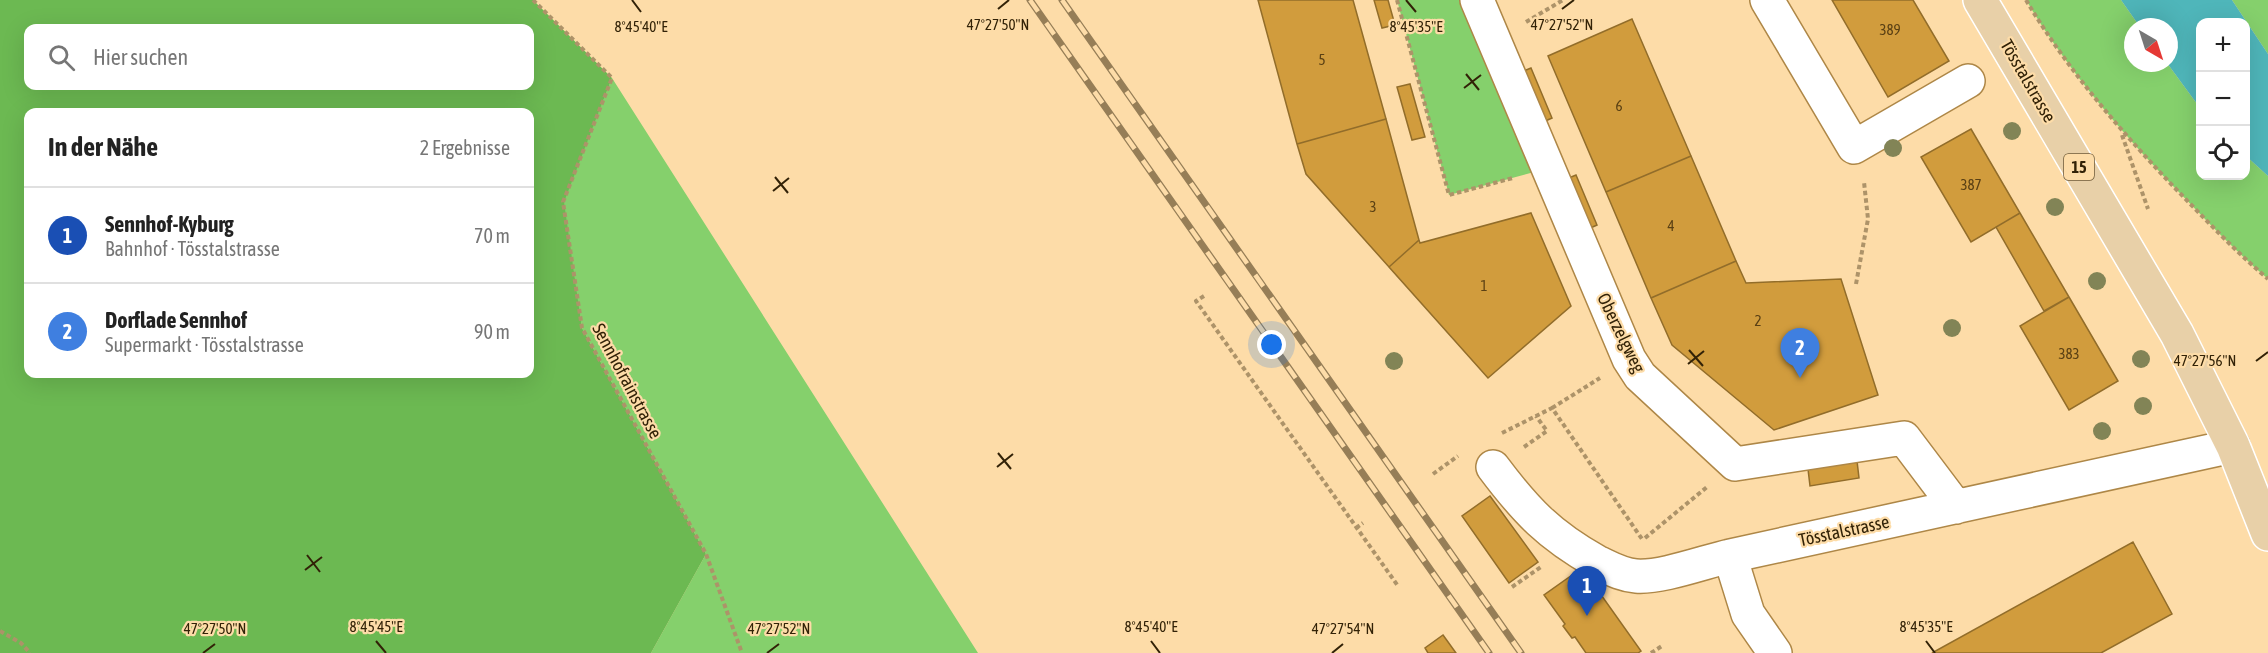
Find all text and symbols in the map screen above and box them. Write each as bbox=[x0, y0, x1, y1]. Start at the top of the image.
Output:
text: 47°27'50"N bbox=[967, 16, 1029, 33]
text: 47°27'52"N bbox=[1531, 16, 1593, 33]
text: 8°45'40"E bbox=[614, 18, 668, 35]
text: 8°45'35"E bbox=[1389, 18, 1443, 35]
north arrow bbox=[2124, 18, 2178, 72]
map controls bbox=[2196, 18, 2250, 180]
button: + bbox=[2196, 18, 2250, 72]
house number: 389 bbox=[1879, 21, 1901, 38]
search box bbox=[24, 24, 534, 90]
street label: Tösstalstrasse bbox=[1996, 36, 2061, 126]
icon: search bbox=[45, 41, 78, 74]
text: Hier suchen bbox=[93, 44, 188, 70]
house number: 5 bbox=[1318, 51, 1326, 68]
button: − bbox=[2196, 72, 2250, 126]
house number: 6 bbox=[1615, 97, 1623, 114]
button: locate bbox=[2196, 126, 2250, 180]
text: In der Nähe bbox=[48, 132, 158, 162]
text: 2 Ergebnisse bbox=[420, 136, 510, 159]
road number: 15 bbox=[2064, 154, 2094, 180]
house number: 387 bbox=[1960, 176, 1982, 193]
house number: 3 bbox=[1369, 198, 1377, 215]
text: Sennhof-Kyburg bbox=[105, 211, 234, 237]
house number: 4 bbox=[1667, 217, 1675, 234]
text: 1 bbox=[63, 224, 72, 247]
text: 70 m bbox=[474, 224, 510, 247]
text: Bahnhof · Tösstalstrasse bbox=[105, 237, 280, 260]
house number: 1 bbox=[1480, 277, 1488, 294]
street label: Oberzelgweg bbox=[1593, 290, 1650, 376]
text: Dorflade Sennhof bbox=[105, 307, 247, 333]
house number: 2 bbox=[1754, 312, 1762, 329]
text: 2 bbox=[63, 320, 72, 343]
text: 90 m bbox=[474, 320, 510, 343]
street label: Sennhofrainstrasse bbox=[588, 320, 667, 442]
pin: 2 bbox=[1780, 328, 1820, 378]
your location bbox=[1257, 330, 1286, 359]
text: Supermarkt · Tösstalstrasse bbox=[105, 333, 304, 356]
house number: 383 bbox=[2058, 345, 2080, 362]
text: 47°27'56"N bbox=[2174, 352, 2236, 369]
street label: Tösstalstrasse bbox=[1797, 511, 1891, 550]
pin: 1 bbox=[1568, 566, 1606, 616]
text: 8°45'45"E bbox=[349, 618, 403, 635]
text: 8°45'40"E bbox=[1124, 618, 1178, 635]
text: 8°45'35"E bbox=[1899, 618, 1953, 635]
text: 47°27'50"N bbox=[184, 620, 246, 637]
text: 47°27'52"N bbox=[748, 620, 810, 637]
text: 47°27'54"N bbox=[1312, 620, 1374, 637]

